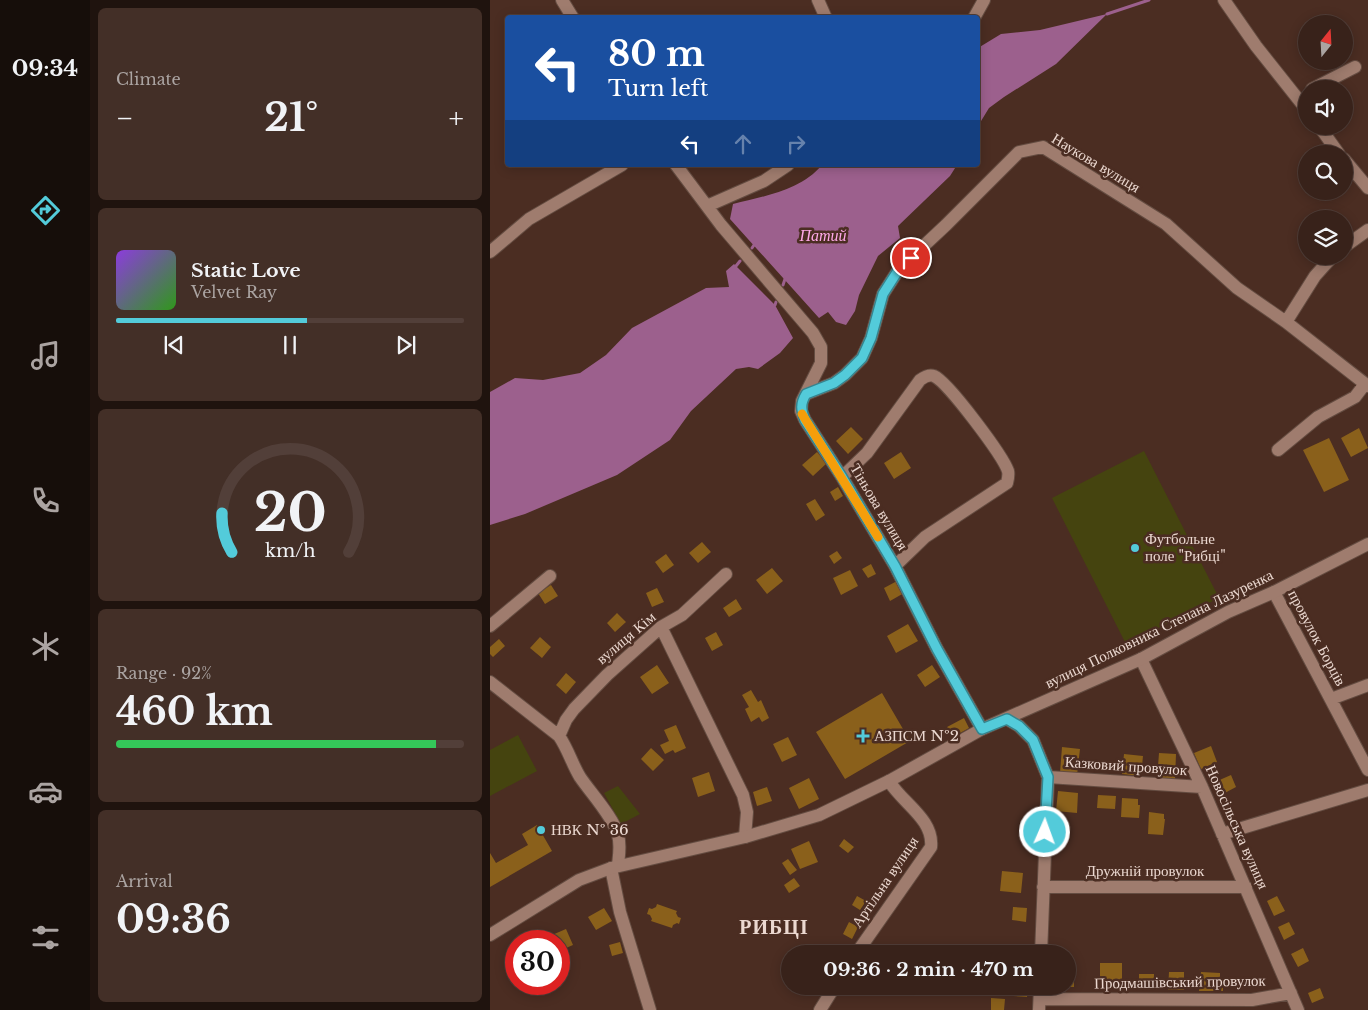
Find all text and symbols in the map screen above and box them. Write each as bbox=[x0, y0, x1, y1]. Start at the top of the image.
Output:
north arrow bbox=[1298, 15, 1352, 70]
map controls bbox=[1298, 15, 1353, 265]
text: 80 m bbox=[608, 32, 705, 75]
icon: left bbox=[525, 35, 590, 100]
text: 09:34 bbox=[12, 55, 78, 82]
text: Climate bbox=[116, 69, 181, 89]
text: Turn left bbox=[608, 75, 708, 102]
button: sound bbox=[1298, 80, 1353, 135]
text: 21° bbox=[264, 94, 318, 141]
text: − bbox=[116, 101, 134, 136]
text: + bbox=[449, 101, 464, 136]
street label: Наукова вулиця bbox=[1049, 129, 1144, 197]
icon: left bbox=[676, 130, 704, 158]
icon: ahead bbox=[729, 130, 757, 158]
icon: right bbox=[782, 130, 810, 158]
button: search bbox=[1298, 145, 1353, 200]
icon: directions bbox=[28, 193, 63, 228]
button: layers bbox=[1298, 210, 1353, 265]
water label: Патий bbox=[798, 225, 847, 245]
pin bbox=[890, 237, 932, 279]
icon: arrive bbox=[897, 244, 925, 272]
text: Static Love bbox=[191, 259, 301, 282]
text: Velvet Ray bbox=[191, 282, 277, 302]
icon: previous bbox=[160, 331, 188, 359]
icon: pause bbox=[276, 331, 304, 359]
icon: next bbox=[392, 331, 420, 359]
icon: music bbox=[28, 338, 63, 373]
street label: Тіньова вулиця bbox=[846, 460, 913, 553]
text: 20 bbox=[253, 481, 327, 545]
icon: phone bbox=[28, 483, 63, 518]
place label: Футбольне поле "Рибці" bbox=[1145, 529, 1226, 565]
text: km/h bbox=[265, 540, 315, 562]
marker: Футбольне поле "Рибці" bbox=[1129, 542, 1141, 554]
street label: вулиця Полковника Степана Лазуренка bbox=[1042, 565, 1276, 692]
street label: провулок Борців bbox=[1284, 587, 1351, 689]
street label: вулиця Кім bbox=[592, 607, 660, 668]
icon: climate bbox=[28, 629, 63, 664]
text: Range · 92% bbox=[116, 663, 212, 683]
text: 460 km bbox=[116, 688, 273, 735]
place label: АЗПСМ №2 bbox=[874, 726, 959, 745]
marker: АЗПСМ №2 bbox=[856, 729, 870, 743]
street label: Казковий провулок bbox=[1064, 752, 1189, 779]
street label: Новосільська вулиця bbox=[1202, 762, 1273, 892]
icon: car bbox=[28, 774, 63, 809]
position arrow bbox=[1018, 805, 1070, 857]
place label: НВК № 36 bbox=[551, 820, 629, 839]
marker: НВК № 36 bbox=[535, 824, 547, 836]
street label: Артільна вулиця bbox=[847, 832, 922, 931]
street label: Дружній провулок bbox=[1086, 861, 1205, 880]
text: Arrival bbox=[116, 871, 173, 891]
text: 09:36 bbox=[116, 896, 231, 943]
district label: РИБЦІ bbox=[739, 915, 809, 939]
icon: filters bbox=[28, 920, 63, 955]
speed limit sign: 30 bbox=[505, 930, 570, 995]
text: 09:36 · 2 min · 470 m bbox=[823, 958, 1034, 981]
street label: Продмашівський провулок bbox=[1094, 970, 1267, 992]

